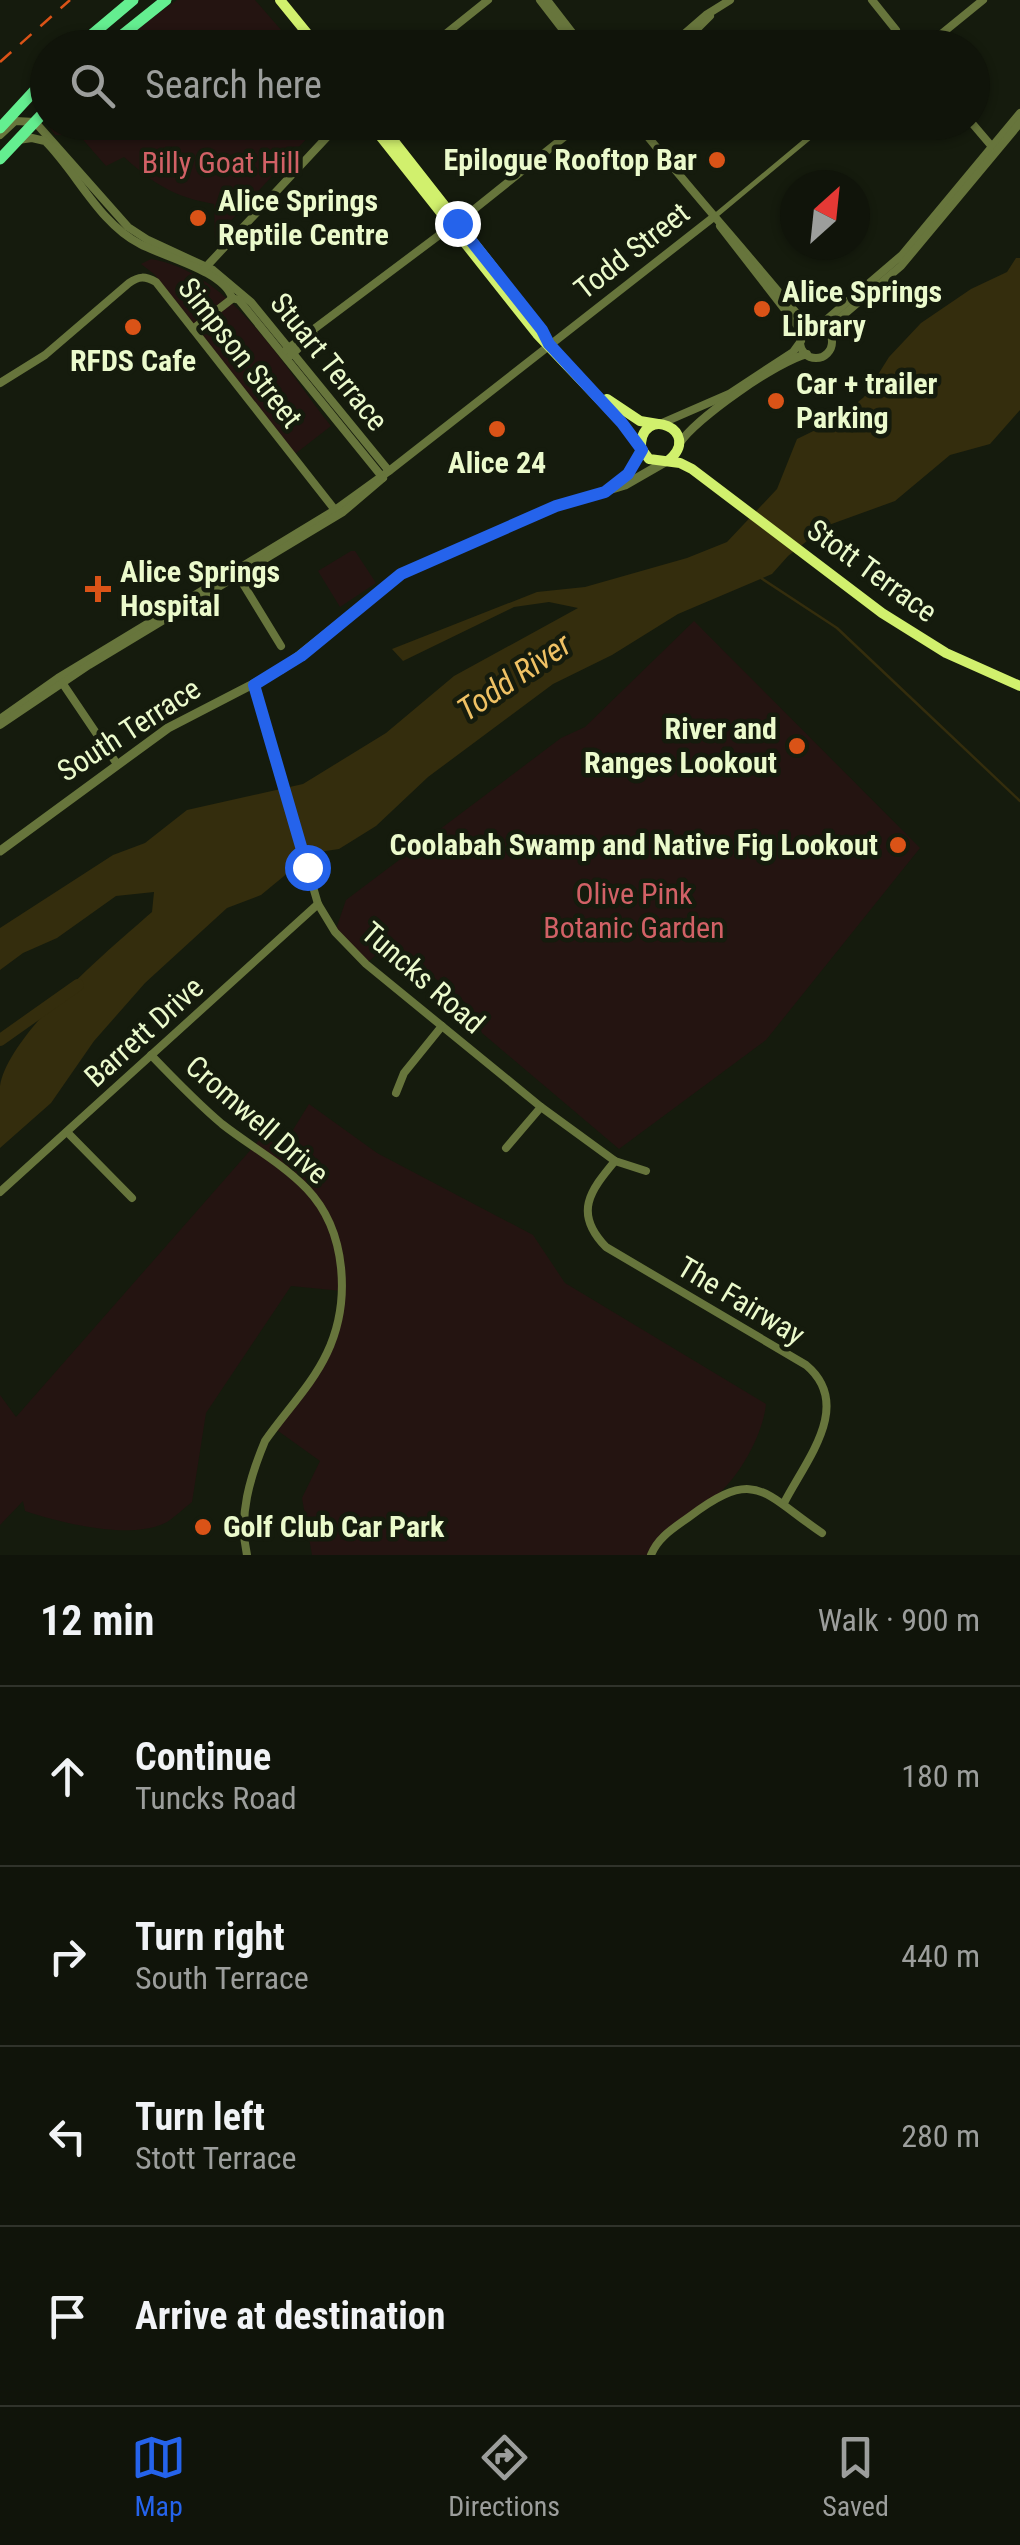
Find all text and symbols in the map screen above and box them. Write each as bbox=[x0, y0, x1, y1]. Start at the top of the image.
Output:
search box bbox=[30, 30, 990, 140]
icon: search bbox=[65, 58, 120, 113]
text: Search here bbox=[145, 63, 322, 107]
place label: Epilogue Rooftop Bar bbox=[444, 142, 697, 177]
park label: Billy Goat Hill bbox=[142, 145, 300, 180]
marker: Epilogue Rooftop Bar bbox=[706, 149, 728, 171]
north arrow bbox=[780, 170, 870, 260]
place label: Alice Springs Reptile Centre bbox=[218, 183, 389, 252]
street label: Todd Street bbox=[567, 195, 696, 306]
route end bbox=[435, 201, 481, 247]
marker: Alice Springs Reptile Centre bbox=[187, 207, 209, 229]
street label: Simpson Street bbox=[171, 271, 310, 434]
place label: Alice Springs Library bbox=[782, 274, 942, 343]
street label: Stuart Terrace bbox=[263, 286, 395, 437]
marker: Alice Springs Library bbox=[751, 298, 773, 320]
marker: RFDS Cafe bbox=[122, 316, 144, 338]
place label: RFDS Cafe bbox=[70, 343, 196, 378]
place label: Car + trailer Parking bbox=[796, 366, 938, 435]
marker: Car + trailer Parking bbox=[765, 390, 787, 412]
marker: Alice 24 bbox=[486, 418, 508, 440]
place label: Alice 24 bbox=[448, 445, 546, 480]
street label: Stott Terrace bbox=[801, 512, 944, 629]
place label: Alice Springs Hospital bbox=[120, 554, 280, 623]
marker: Alice Springs Hospital bbox=[85, 576, 111, 602]
water label: Todd River bbox=[450, 624, 579, 729]
street label: South Terrace bbox=[51, 671, 207, 789]
place label: River and Ranges Lookout bbox=[584, 711, 777, 780]
marker: River and Ranges Lookout bbox=[786, 735, 808, 757]
place label: Coolabah Swamp and Native Fig Lookout bbox=[390, 827, 878, 862]
marker: Coolabah Swamp and Native Fig Lookout bbox=[887, 834, 909, 856]
route start bbox=[285, 845, 331, 891]
park label: Olive Pink Botanic Garden bbox=[543, 876, 725, 945]
street label: Tuncks Road bbox=[355, 915, 492, 1041]
street label: Barrett Drive bbox=[77, 969, 210, 1094]
street label: Cromwell Drive bbox=[179, 1048, 336, 1191]
street label: The Fairway bbox=[671, 1249, 811, 1352]
place label: Golf Club Car Park bbox=[223, 1509, 445, 1544]
marker: Golf Club Car Park bbox=[192, 1516, 214, 1538]
text: 12 min bbox=[40, 1596, 155, 1645]
text: Walk · 900 m bbox=[818, 1601, 980, 1639]
text: Continue bbox=[135, 1735, 271, 1779]
icon: ahead bbox=[40, 1749, 95, 1804]
text: 180 m bbox=[901, 1757, 980, 1795]
text: Tuncks Road bbox=[135, 1779, 297, 1817]
text: Turn right bbox=[135, 1915, 285, 1959]
icon: right bbox=[40, 1929, 95, 1984]
text: 440 m bbox=[901, 1937, 980, 1975]
text: South Terrace bbox=[135, 1959, 309, 1997]
text: Turn left bbox=[135, 2095, 265, 2139]
icon: left bbox=[40, 2109, 95, 2164]
text: 280 m bbox=[901, 2117, 980, 2155]
text: Stott Terrace bbox=[135, 2139, 297, 2177]
icon: arrive bbox=[40, 2289, 95, 2344]
text: Arrive at destination bbox=[135, 2294, 445, 2338]
tab: Map bbox=[131, 2430, 186, 2523]
tab: Directions bbox=[448, 2430, 560, 2523]
tab: Saved bbox=[822, 2430, 889, 2523]

